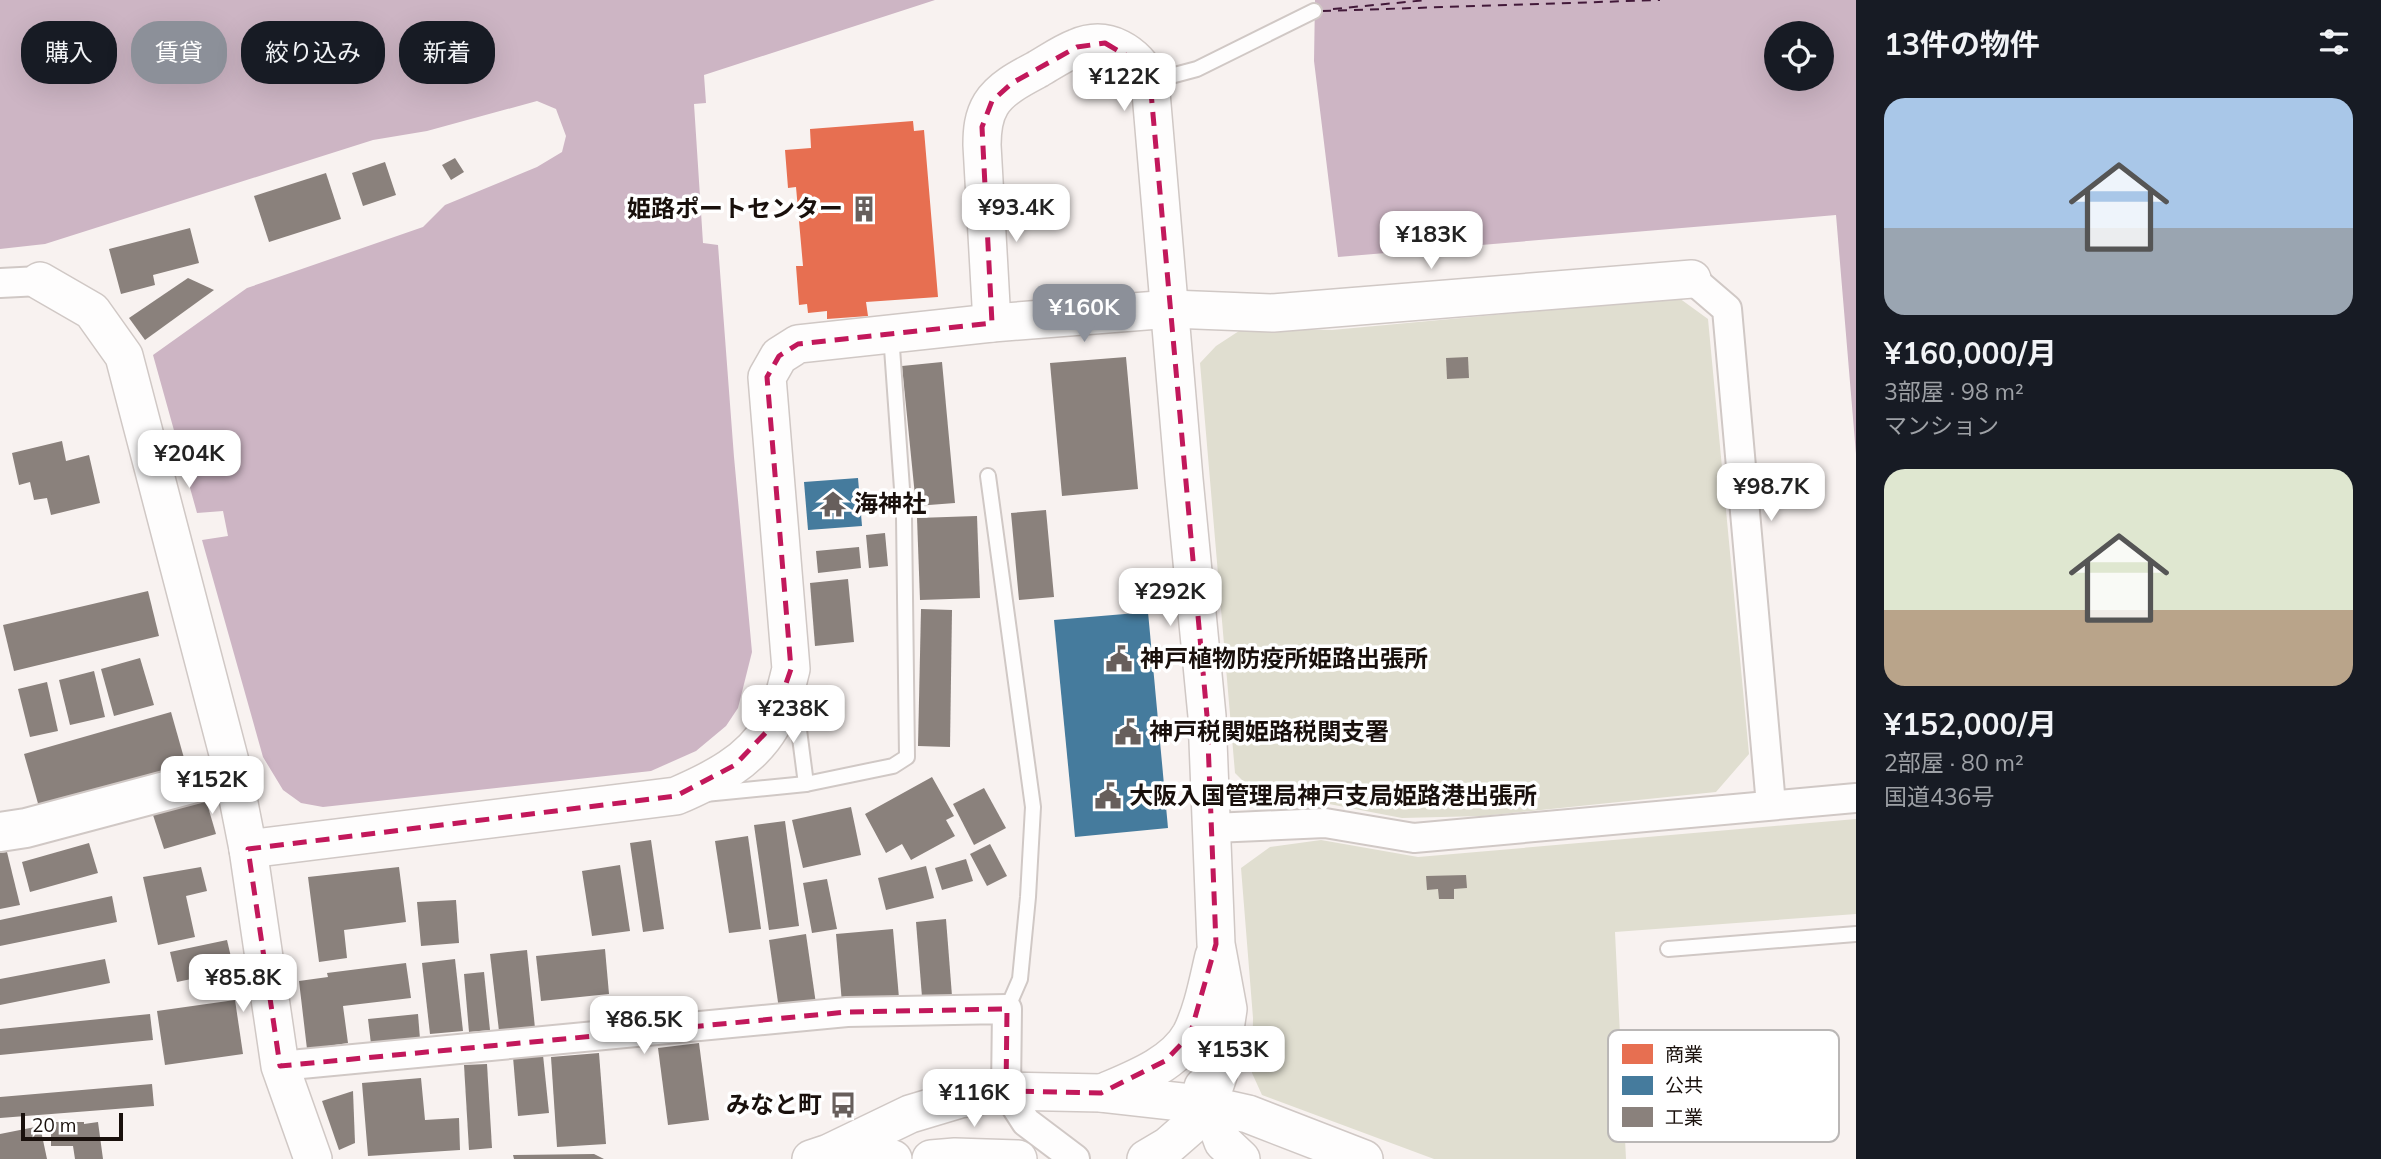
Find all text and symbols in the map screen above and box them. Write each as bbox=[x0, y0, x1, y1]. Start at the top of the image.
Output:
chip: 購入 bbox=[21, 21, 117, 84]
chip: 賃貸 bbox=[131, 21, 227, 84]
chip: 絞り込み bbox=[241, 21, 385, 84]
chip: 新着 bbox=[399, 21, 495, 84]
map controls bbox=[1764, 21, 1834, 91]
button: locate bbox=[1764, 21, 1834, 91]
icon: filters bbox=[2315, 23, 2353, 61]
text: 13件の物件 bbox=[1884, 25, 2040, 63]
pin: ¥122K bbox=[1075, 54, 1173, 113]
text: ¥122K bbox=[1089, 61, 1159, 90]
icon: home bbox=[2056, 144, 2182, 270]
pin: ¥93.4K bbox=[959, 184, 1073, 244]
text: ¥93.4K bbox=[978, 192, 1054, 221]
place label: 姫路ポートセンター bbox=[627, 193, 843, 223]
building icon: 姫路ポートセンター bbox=[849, 194, 879, 224]
pin: ¥183K bbox=[1382, 212, 1480, 271]
text: ¥183K bbox=[1396, 219, 1466, 248]
pin: ¥160K bbox=[1035, 284, 1133, 344]
text: ¥160K bbox=[1049, 292, 1119, 321]
text: ¥160,000/月 bbox=[1884, 334, 2057, 372]
text: 3部屋 · 98 m² bbox=[1884, 377, 2024, 406]
text: マンション bbox=[1884, 411, 1999, 440]
pin: ¥204K bbox=[140, 430, 238, 490]
text: ¥204K bbox=[154, 438, 224, 467]
pin: ¥98.7K bbox=[1714, 463, 1828, 523]
text: ¥98.7K bbox=[1733, 471, 1809, 500]
place label: 海神社 bbox=[854, 488, 926, 518]
temple icon: 海神社 bbox=[818, 489, 848, 519]
icon: home bbox=[2056, 515, 2182, 641]
pin: ¥292K bbox=[1121, 568, 1219, 628]
text: ¥292K bbox=[1135, 576, 1205, 605]
place label: 神戸植物防疫所姫路出張所 bbox=[1140, 643, 1428, 673]
public building icon: 神戸植物防疫所姫路出張所 bbox=[1104, 644, 1134, 674]
pin: ¥238K bbox=[744, 686, 842, 745]
text: ¥238K bbox=[758, 693, 828, 722]
text: ¥152,000/月 bbox=[1884, 705, 2057, 743]
place label: 神戸税関姫路税関支署 bbox=[1149, 716, 1389, 746]
public building icon: 神戸税関姫路税関支署 bbox=[1113, 717, 1143, 747]
text: 2部屋 · 80 m² bbox=[1884, 748, 2024, 777]
pin: ¥152K bbox=[163, 756, 261, 816]
text: ¥152K bbox=[177, 764, 247, 793]
place label: 大阪入国管理局神戸支局姫路港出張所 bbox=[1129, 780, 1537, 810]
public building icon: 大阪入国管理局神戸支局姫路港出張所 bbox=[1093, 781, 1123, 811]
text: 国道436号 bbox=[1884, 782, 1994, 811]
pin: ¥85.8K bbox=[186, 954, 300, 1014]
text: ¥85.8K bbox=[205, 962, 281, 991]
pin: ¥86.5K bbox=[587, 996, 701, 1056]
text: ¥86.5K bbox=[606, 1004, 682, 1033]
pin: ¥153K bbox=[1184, 1026, 1282, 1086]
legend bbox=[1608, 1030, 1839, 1142]
text: ¥153K bbox=[1198, 1034, 1268, 1063]
text: 商業 bbox=[1665, 1042, 1703, 1066]
pin: ¥116K bbox=[925, 1070, 1023, 1129]
text: 公共 bbox=[1665, 1073, 1703, 1097]
text: ¥116K bbox=[939, 1077, 1009, 1106]
place label: みなと町 bbox=[726, 1089, 822, 1119]
bus stop icon: みなと町 bbox=[828, 1090, 858, 1120]
text: 工業 bbox=[1665, 1105, 1703, 1129]
scale bar bbox=[21, 1110, 122, 1142]
text: 20 m bbox=[32, 1113, 76, 1137]

